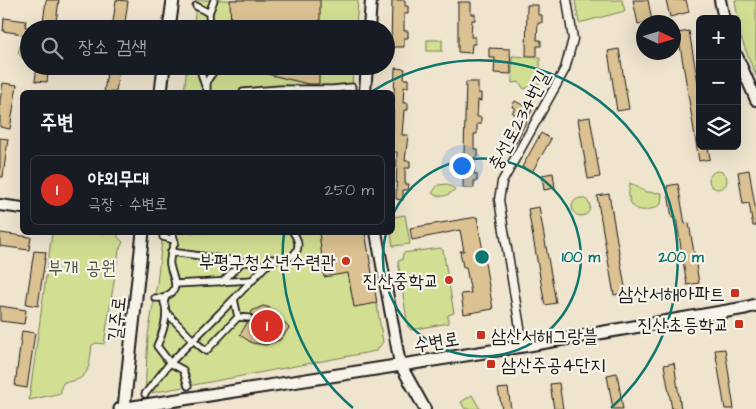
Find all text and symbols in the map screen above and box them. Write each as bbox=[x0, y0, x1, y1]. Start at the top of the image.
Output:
north arrow bbox=[636, 15, 681, 60]
map controls bbox=[696, 15, 741, 150]
button: + bbox=[696, 15, 741, 60]
search box bbox=[20, 20, 395, 75]
icon: search bbox=[38, 34, 66, 62]
text: 장소 검색 bbox=[78, 34, 147, 61]
button: − bbox=[696, 60, 741, 105]
street label: 충선로234번길 bbox=[482, 66, 557, 176]
button: layers bbox=[696, 105, 741, 150]
text: 주변 bbox=[40, 108, 74, 137]
your location bbox=[449, 153, 475, 179]
text: 야외무대 bbox=[88, 166, 149, 193]
text: 1 bbox=[56, 179, 58, 201]
text: 250 m bbox=[325, 179, 374, 201]
text: 극장 · 수변로 bbox=[88, 193, 167, 215]
text: 100 m bbox=[562, 247, 601, 268]
text: 200 m bbox=[657, 247, 704, 268]
centre of rings bbox=[473, 248, 491, 266]
place label: 부평구청소년수련관 bbox=[198, 249, 336, 276]
park label: 부개 공원 bbox=[48, 255, 116, 282]
marker: 부평구청소년수련관 bbox=[340, 255, 352, 267]
place label: 진산중학교 bbox=[363, 268, 439, 295]
marker: 진산중학교 bbox=[443, 274, 455, 286]
place label: 삼산서해아파트 bbox=[618, 281, 725, 308]
marker: 삼산서해아파트 bbox=[729, 287, 741, 299]
street label: 길주로 bbox=[102, 295, 133, 343]
pin: 1 bbox=[251, 307, 283, 345]
place label: 진산초등학교 bbox=[637, 312, 729, 339]
marker: 진산초등학교 bbox=[733, 318, 745, 330]
place label: 삼산서해그랑블 bbox=[491, 323, 598, 350]
street label: 수변로 bbox=[411, 326, 461, 359]
marker: 삼산서해그랑블 bbox=[475, 329, 487, 341]
place label: 삼산주공4단지 bbox=[501, 352, 606, 379]
marker: 삼산주공4단지 bbox=[485, 358, 497, 370]

